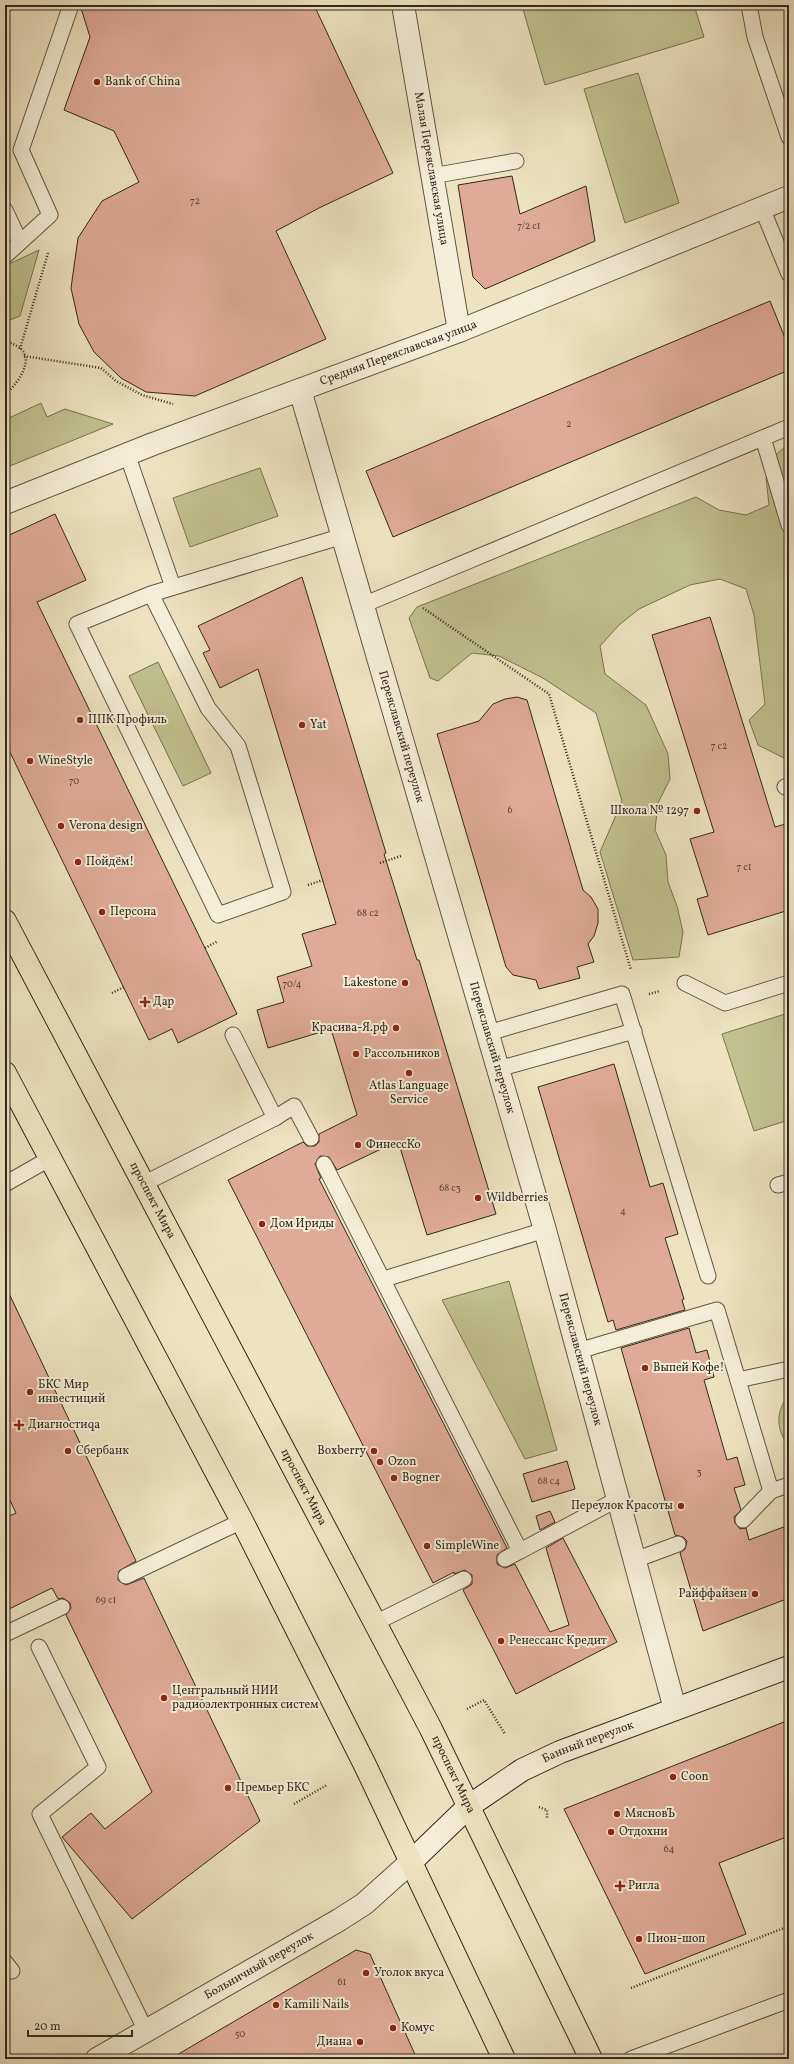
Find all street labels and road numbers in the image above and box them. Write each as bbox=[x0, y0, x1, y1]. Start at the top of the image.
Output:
street label: Малая Переяславская улица bbox=[410, 91, 452, 247]
street label: Средняя Переяславская улица bbox=[318, 317, 479, 390]
street label: Переяславский переулок bbox=[374, 669, 428, 805]
street label: Переяславский переулок bbox=[465, 980, 519, 1116]
street label: проспект Мира bbox=[126, 1159, 179, 1242]
street label: Переяславский переулок bbox=[554, 1291, 606, 1428]
street label: проспект Мира bbox=[277, 1446, 330, 1528]
street label: Банный переулок bbox=[540, 1717, 637, 1767]
street label: проспект Мира bbox=[427, 1733, 479, 1816]
street label: Больничный переулок bbox=[202, 1928, 317, 2004]

